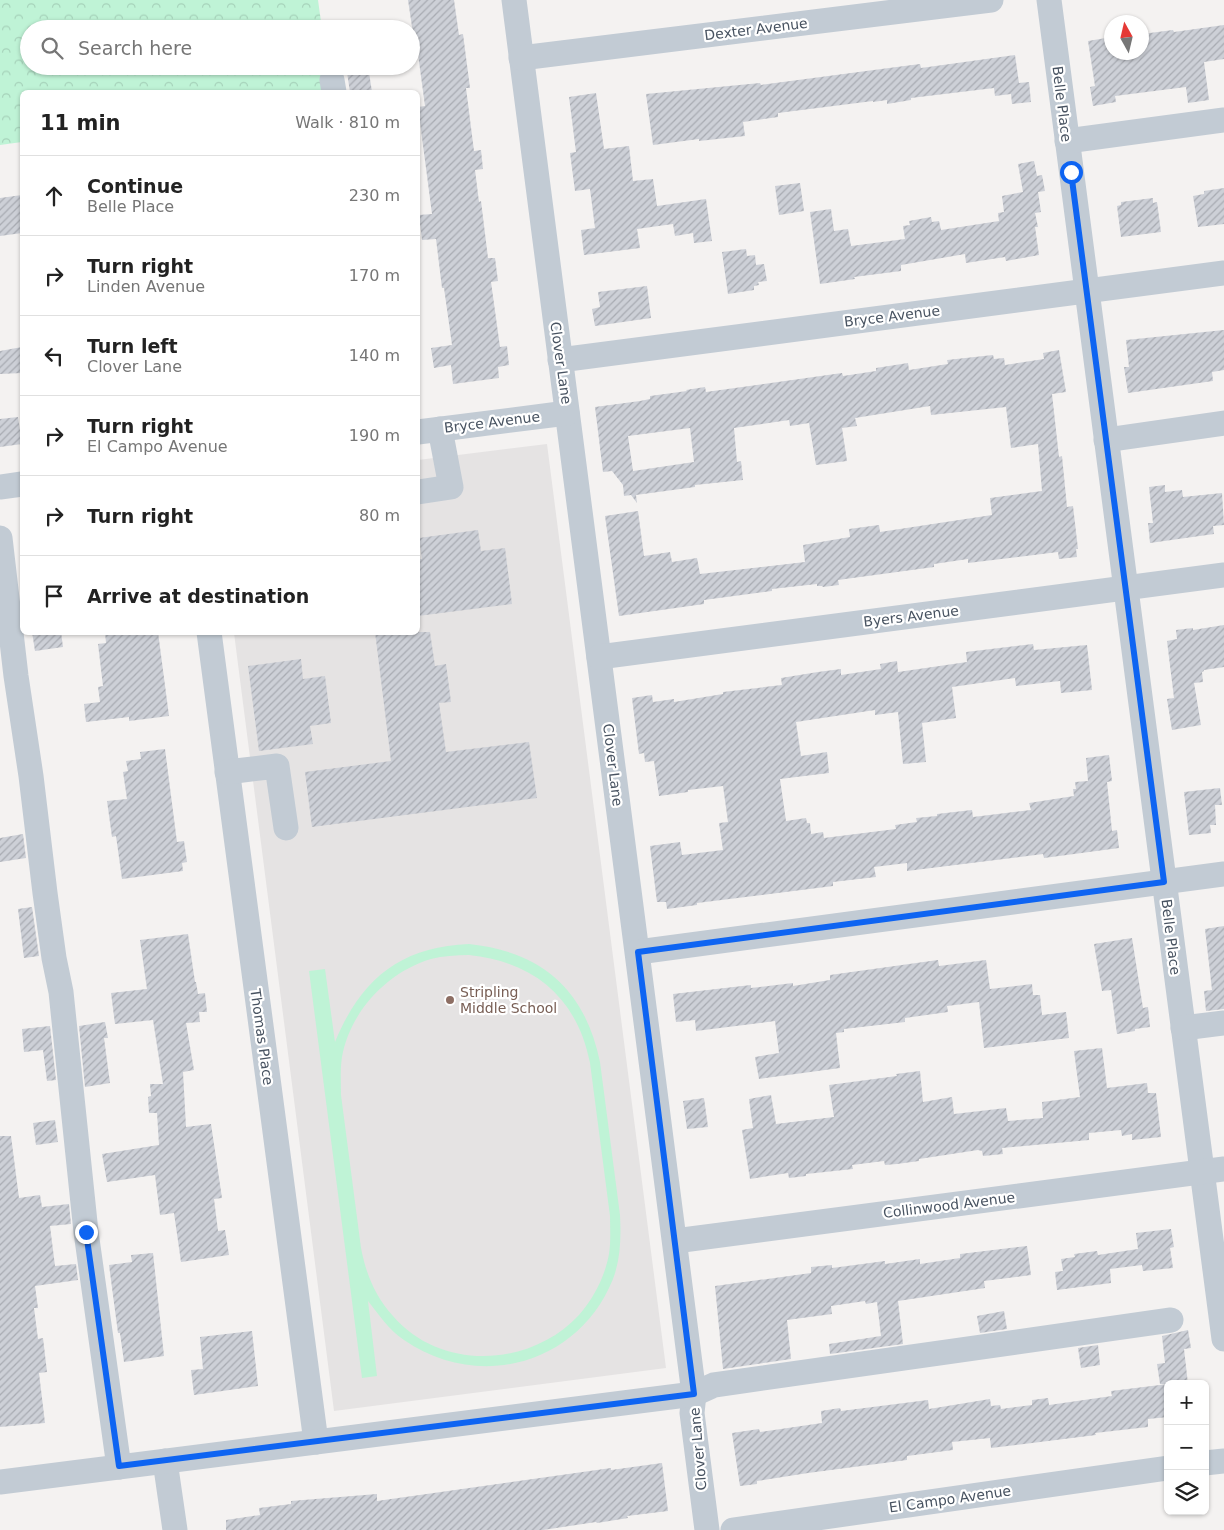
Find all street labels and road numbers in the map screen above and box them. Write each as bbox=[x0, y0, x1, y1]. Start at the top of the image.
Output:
street label: Dexter Avenue bbox=[704, 15, 808, 43]
street label: Belle Place bbox=[1049, 65, 1075, 143]
street label: Bryce Avenue bbox=[843, 302, 941, 330]
street label: Clover Lane bbox=[547, 321, 575, 405]
street label: Bryce Avenue bbox=[443, 408, 541, 436]
street label: Byers Avenue bbox=[862, 602, 960, 630]
street label: Clover Lane bbox=[600, 723, 626, 807]
street label: Belle Place bbox=[1158, 898, 1184, 976]
street label: Thomas Place bbox=[247, 987, 277, 1086]
street label: Collinwood Avenue bbox=[882, 1189, 1016, 1221]
street label: Clover Lane bbox=[686, 1407, 710, 1491]
street label: El Campo Avenue bbox=[888, 1483, 1012, 1515]

